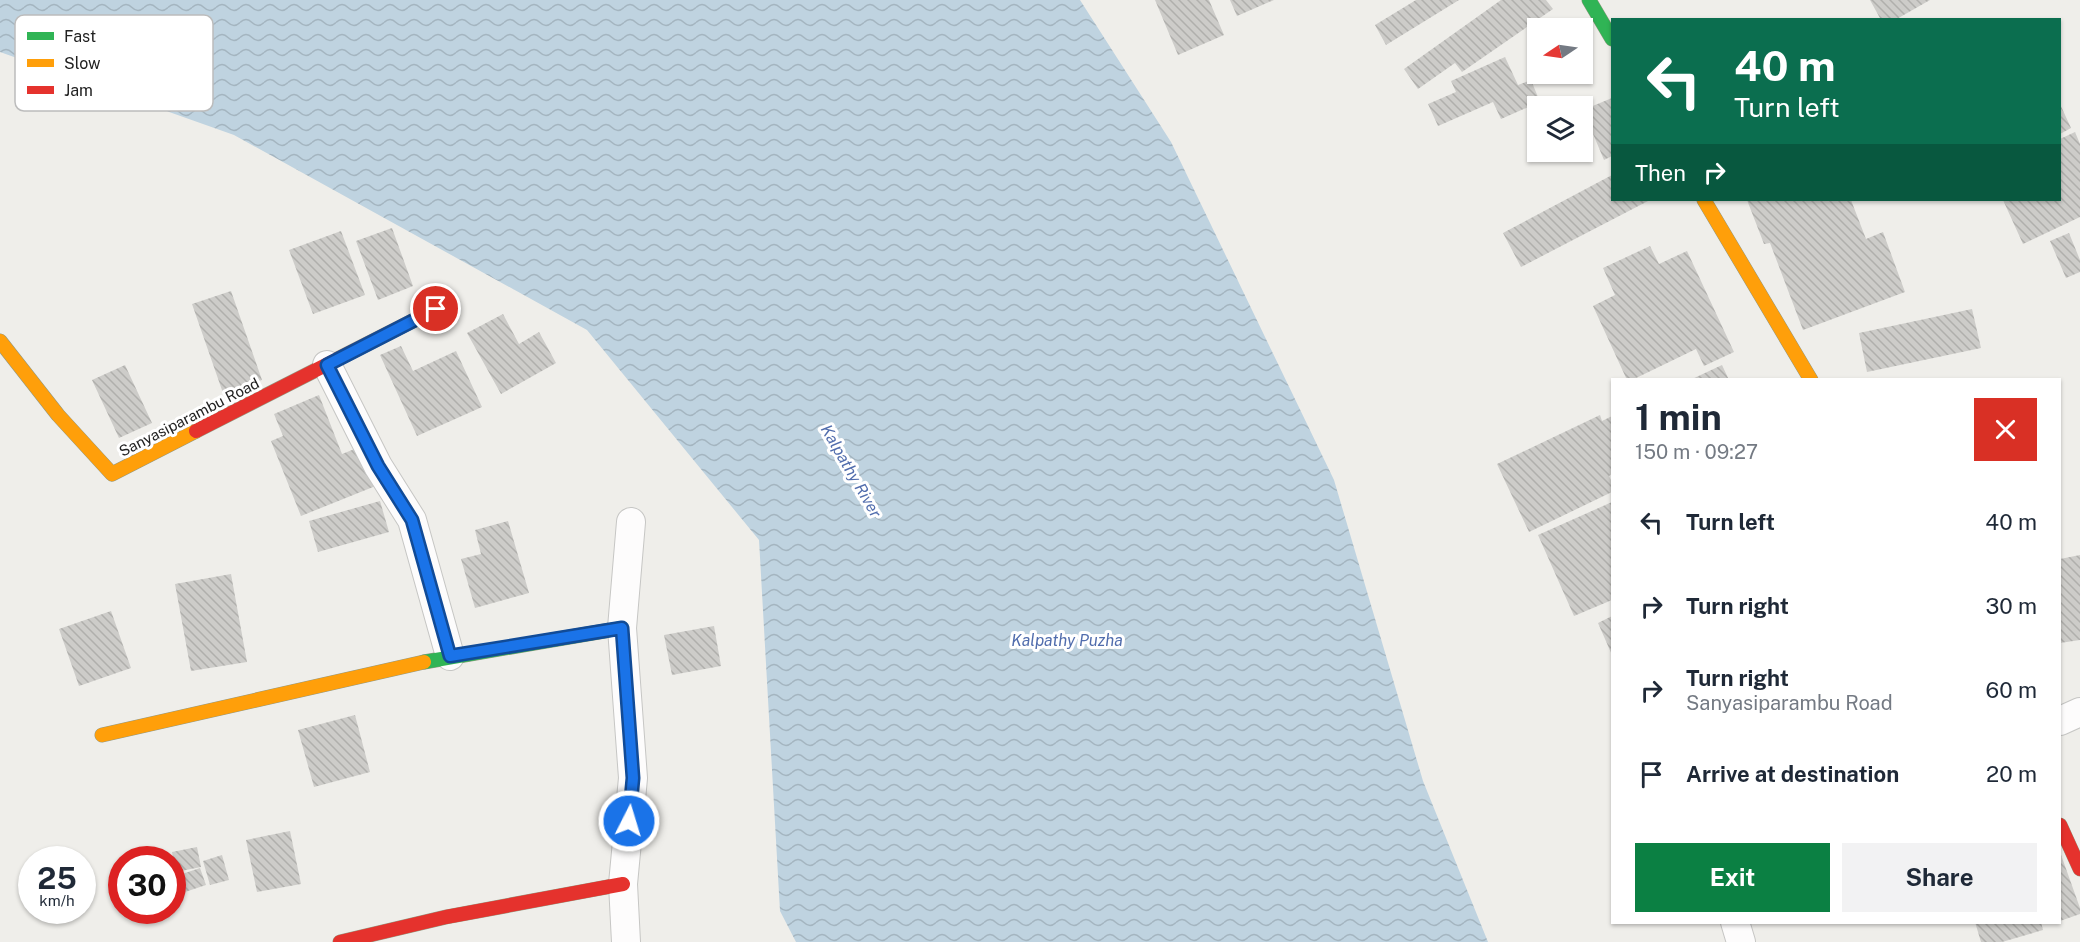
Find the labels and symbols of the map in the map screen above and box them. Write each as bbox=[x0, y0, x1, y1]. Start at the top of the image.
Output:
legend bbox=[15, 15, 213, 111]
north arrow bbox=[1527, 18, 1593, 84]
text: Fast bbox=[64, 27, 96, 46]
text: Slow bbox=[64, 54, 101, 73]
text: Jam bbox=[64, 81, 93, 100]
pin bbox=[410, 283, 461, 334]
street label: Sanyasiparambu Road bbox=[116, 374, 262, 460]
water label: Kalpathy River bbox=[817, 421, 886, 522]
water label: Kalpathy Puzha bbox=[1011, 631, 1123, 650]
position arrow bbox=[597, 789, 661, 853]
speed limit sign: 30 bbox=[108, 846, 186, 924]

